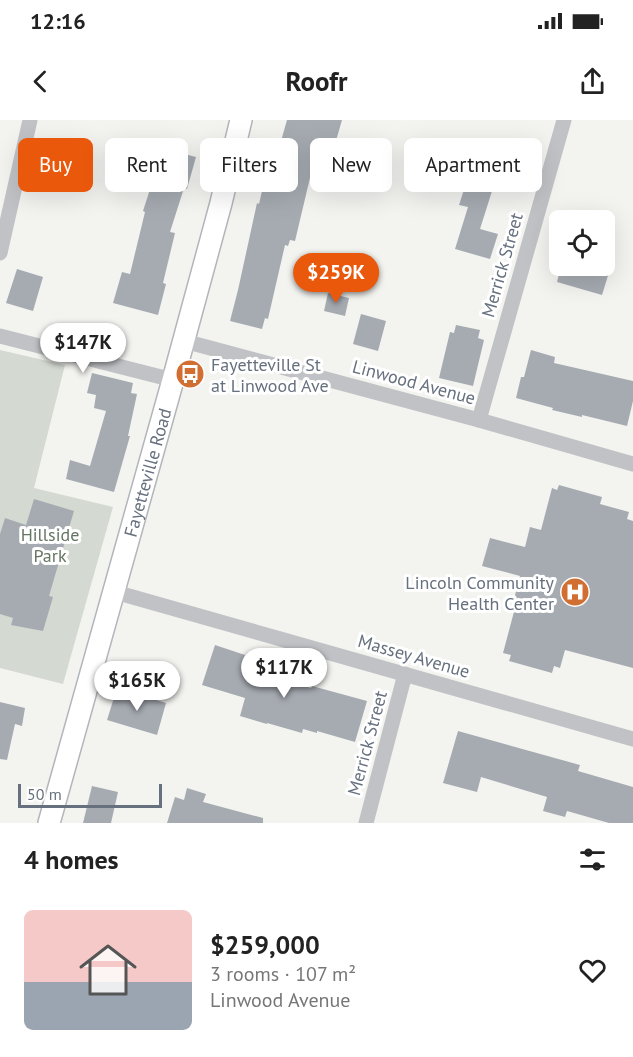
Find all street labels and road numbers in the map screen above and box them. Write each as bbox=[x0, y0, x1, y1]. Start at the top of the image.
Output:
street label: Merrick Street bbox=[476, 210, 528, 320]
street label: Linwood Avenue bbox=[350, 355, 478, 409]
street label: Fayetteville Road bbox=[118, 406, 176, 539]
street label: Massey Avenue bbox=[355, 629, 473, 683]
street label: Merrick Street bbox=[342, 688, 392, 798]

